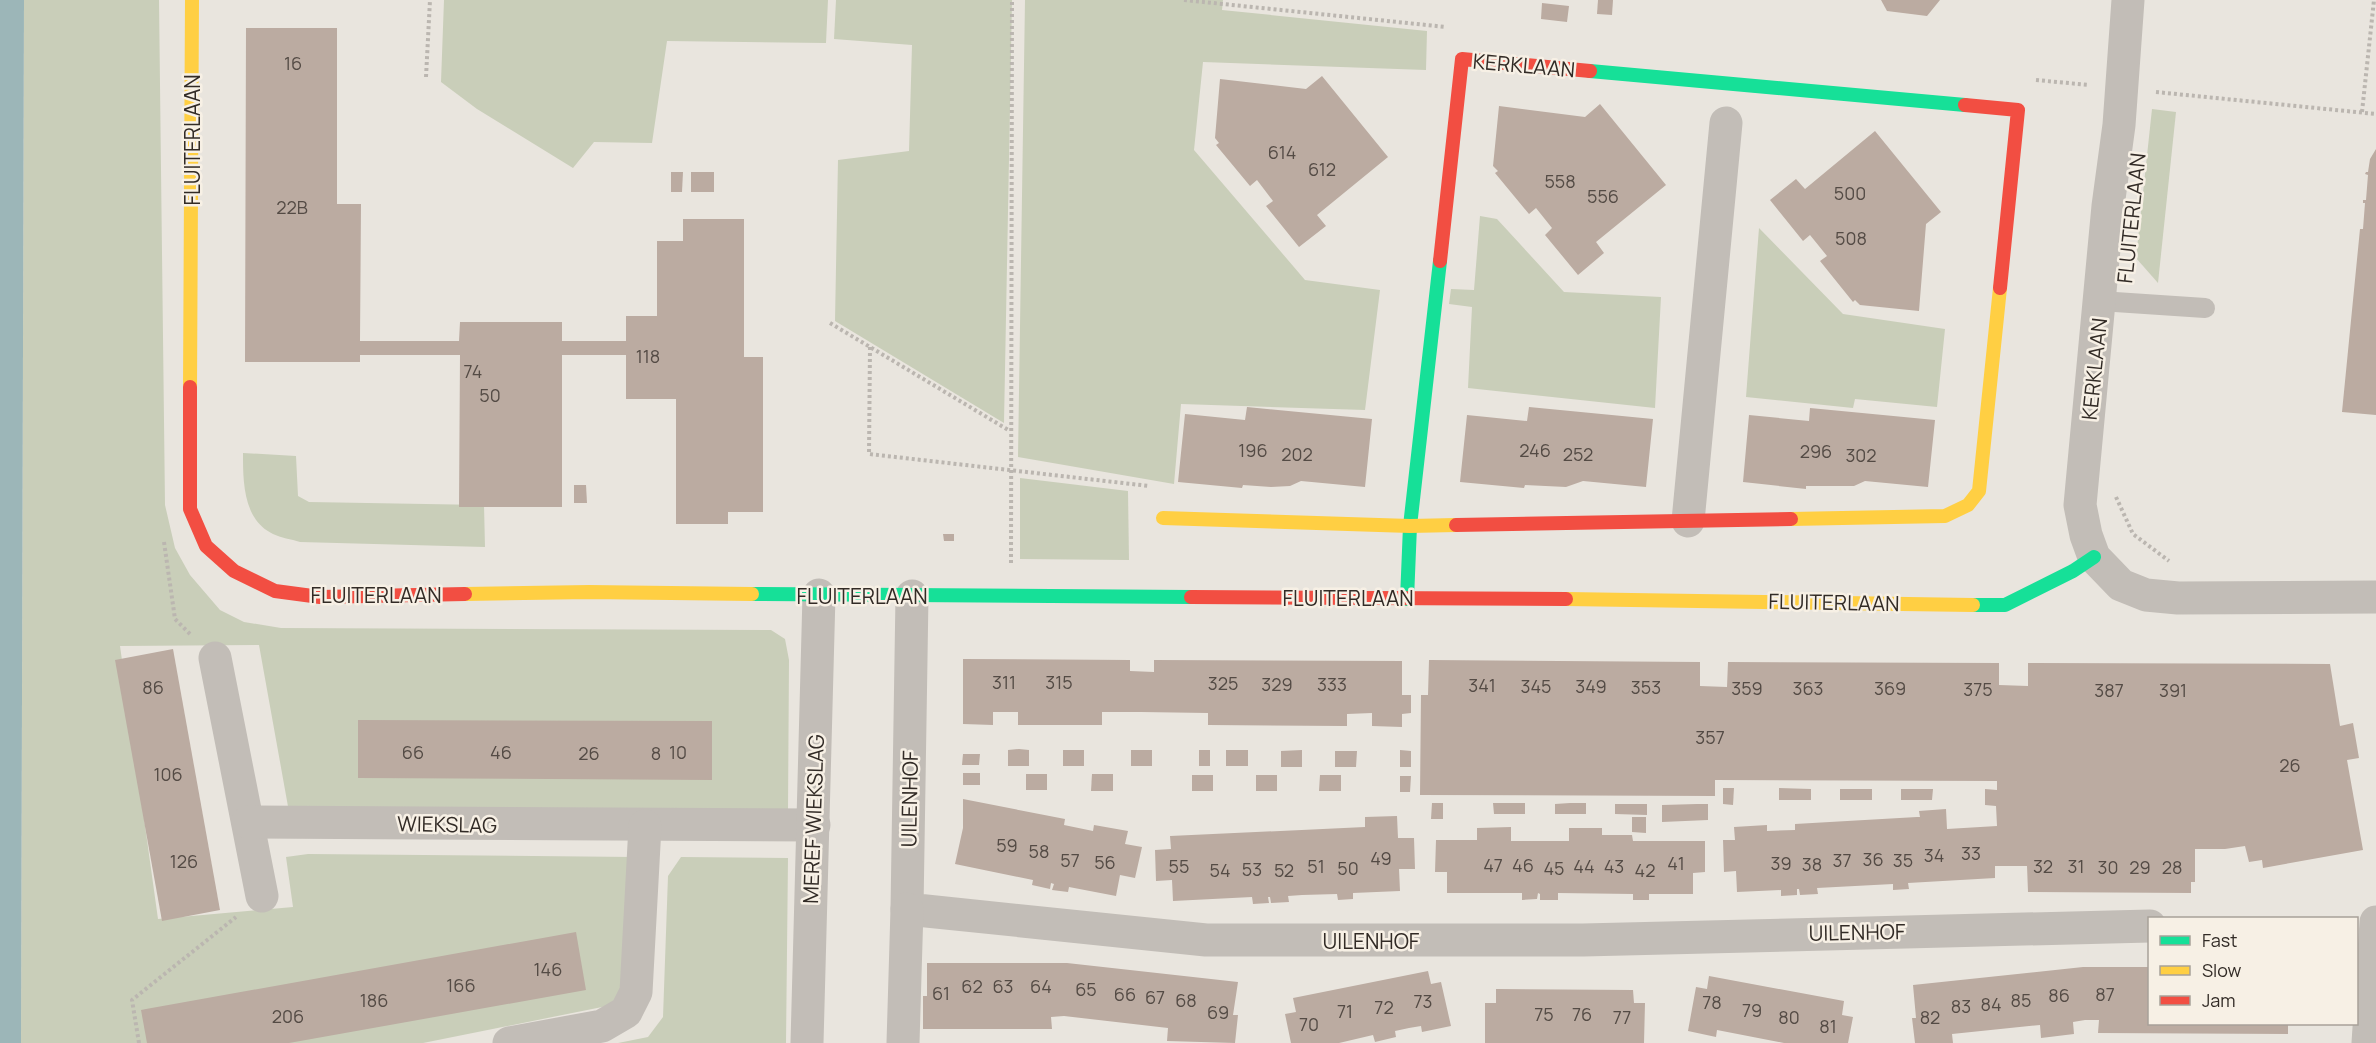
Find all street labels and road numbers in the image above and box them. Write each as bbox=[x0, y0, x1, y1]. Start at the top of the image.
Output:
street label: KERKLAAN bbox=[1472, 47, 1576, 83]
street label: FLUITERLAAN bbox=[178, 74, 206, 206]
street label: FLUITERLAAN bbox=[2110, 151, 2152, 285]
street label: KERKLAAN bbox=[2075, 317, 2113, 421]
street label: FLUITERLAAN bbox=[310, 581, 442, 609]
street label: FLUITERLAAN bbox=[796, 582, 928, 610]
street label: FLUITERLAAN bbox=[1282, 584, 1414, 612]
street label: FLUITERLAAN bbox=[1768, 587, 1900, 617]
street label: MEREF WIEKSLAG bbox=[796, 734, 830, 904]
street label: UILENHOF bbox=[894, 750, 924, 848]
street label: WIEKSLAG bbox=[397, 809, 497, 839]
street label: UILENHOF bbox=[1808, 917, 1906, 947]
street label: UILENHOF bbox=[1323, 927, 1420, 955]

